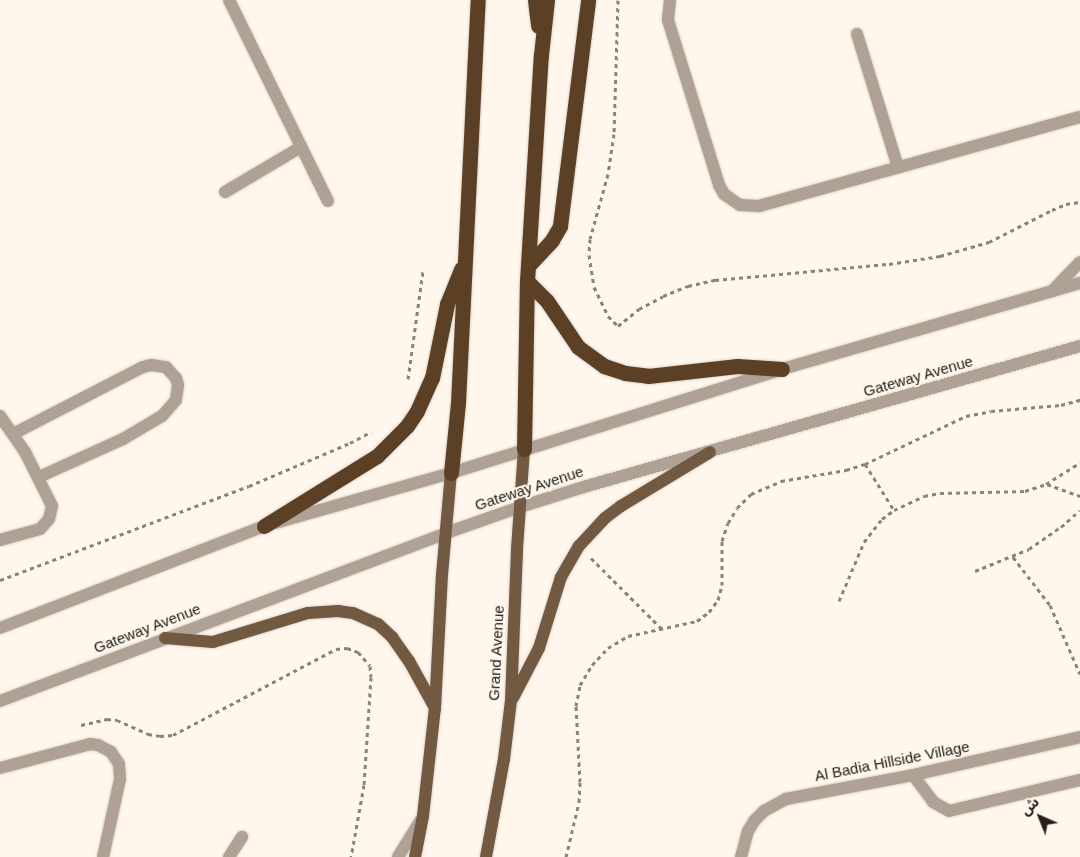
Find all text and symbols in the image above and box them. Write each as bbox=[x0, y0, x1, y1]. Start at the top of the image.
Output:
street label: Gateway Avenue bbox=[861, 352, 975, 400]
street label: Gateway Avenue bbox=[472, 462, 586, 514]
street label: Gateway Avenue bbox=[91, 599, 203, 657]
street label: Grand Avenue bbox=[484, 604, 508, 702]
street label: Al Badia Hillside Village bbox=[813, 737, 971, 785]
north arrow bbox=[1015, 792, 1065, 842]
text: ش bbox=[1017, 794, 1042, 819]

